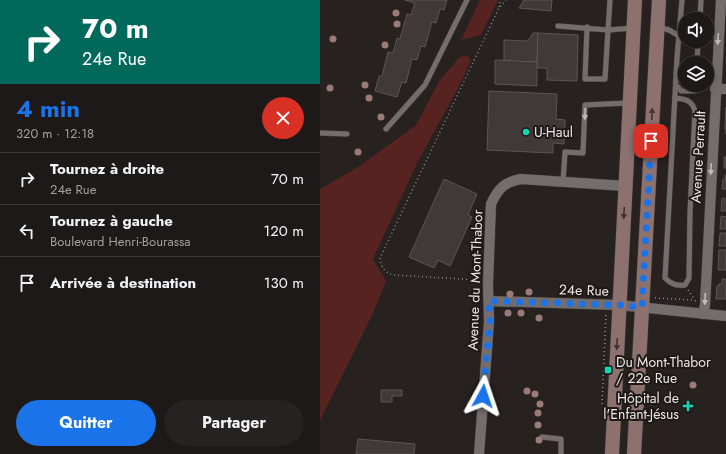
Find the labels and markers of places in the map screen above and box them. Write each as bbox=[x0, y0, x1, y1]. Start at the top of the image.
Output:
place label: U-Haul bbox=[534, 122, 573, 142]
pin bbox=[634, 124, 668, 158]
marker: U-Haul bbox=[521, 127, 531, 137]
place label: Du Mont-Thabor / 22e Rue bbox=[616, 352, 711, 388]
marker: Du Mont-Thabor / 22e Rue bbox=[603, 365, 613, 375]
place label: Hôpital de l'Enfant-Jésus bbox=[603, 388, 679, 424]
marker: Hôpital de l'Enfant-Jésus bbox=[682, 400, 694, 412]

